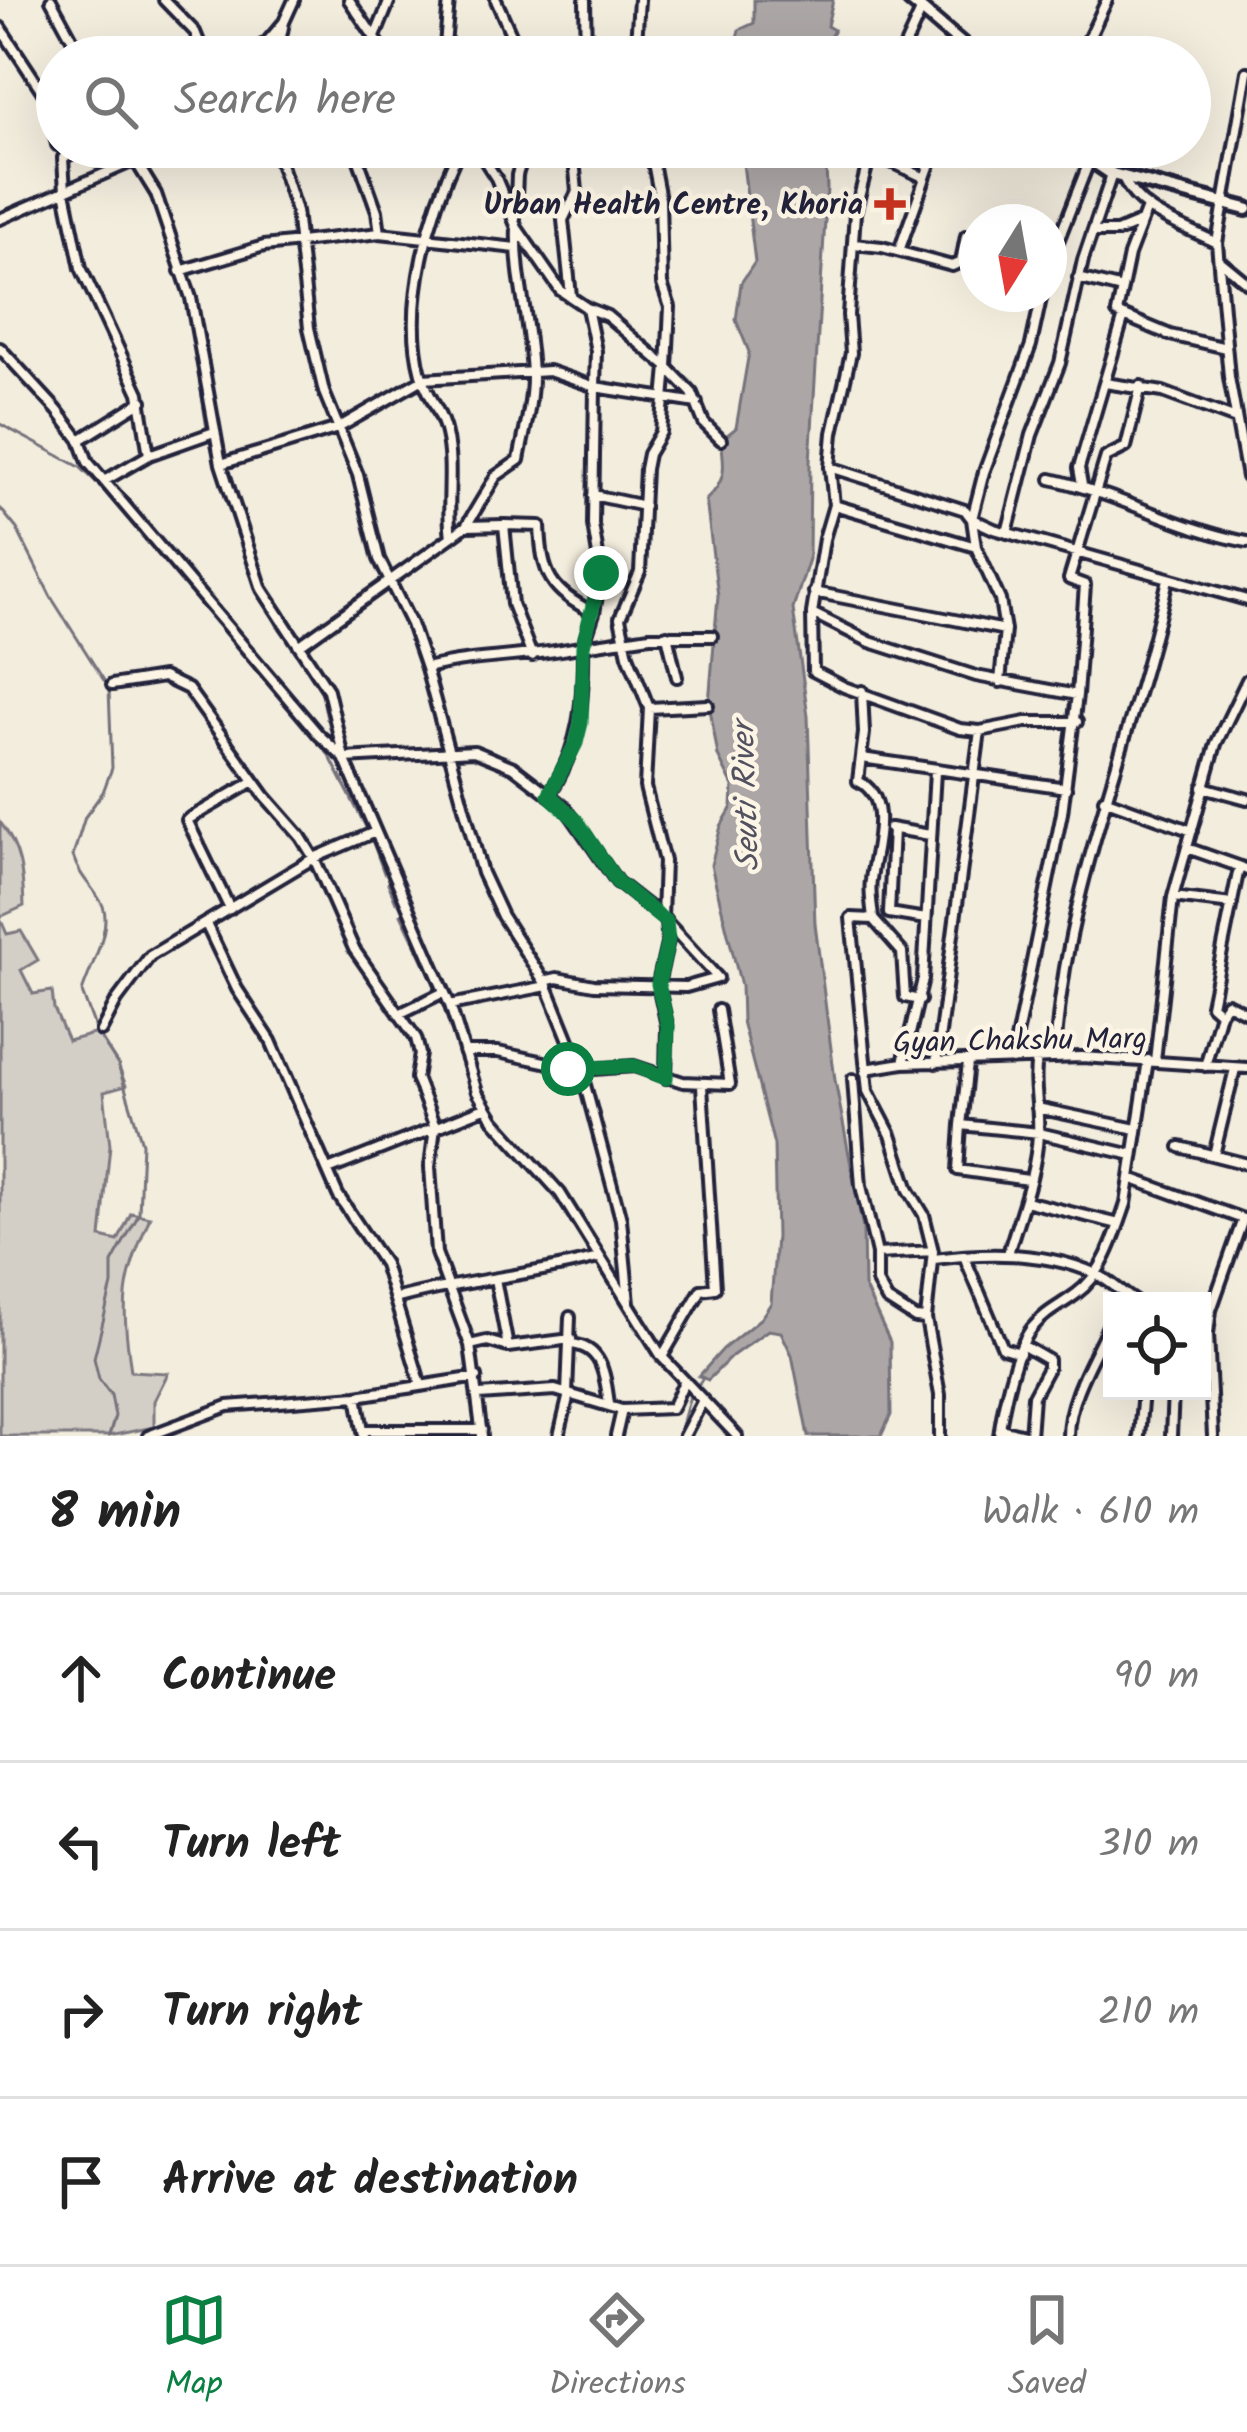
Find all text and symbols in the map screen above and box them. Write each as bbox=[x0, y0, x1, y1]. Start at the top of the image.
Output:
search box bbox=[36, 36, 1211, 168]
text: Search here bbox=[174, 66, 396, 138]
icon: search bbox=[78, 69, 144, 135]
place label: Urban Health Centre, Khoria bbox=[484, 182, 863, 230]
marker: Urban Health Centre, Khoria bbox=[874, 188, 906, 220]
north arrow bbox=[959, 204, 1067, 312]
route end bbox=[574, 546, 628, 600]
water label: Seuti River bbox=[718, 715, 777, 872]
street label: Gyan Chakshu Marg bbox=[893, 1016, 1147, 1068]
route start bbox=[541, 1042, 595, 1096]
map controls bbox=[1103, 1292, 1211, 1400]
button: locate bbox=[1103, 1292, 1211, 1400]
text: 8 min bbox=[48, 1474, 181, 1555]
text: Walk · 610 m bbox=[982, 1483, 1199, 1545]
text: Continue bbox=[162, 1642, 336, 1714]
icon: ahead bbox=[48, 1645, 114, 1711]
text: 90 m bbox=[1114, 1647, 1199, 1709]
text: Turn left bbox=[162, 1810, 341, 1882]
icon: left bbox=[48, 1813, 114, 1879]
text: 310 m bbox=[1098, 1815, 1199, 1877]
text: Turn right bbox=[162, 1978, 362, 2050]
icon: right bbox=[48, 1981, 114, 2047]
text: 210 m bbox=[1098, 1983, 1199, 2045]
text: Arrive at destination bbox=[162, 2146, 578, 2218]
icon: arrive bbox=[48, 2149, 114, 2215]
tab: Map bbox=[161, 2287, 227, 2412]
tab: Directions bbox=[549, 2287, 686, 2412]
tab: Saved bbox=[1008, 2287, 1086, 2412]

